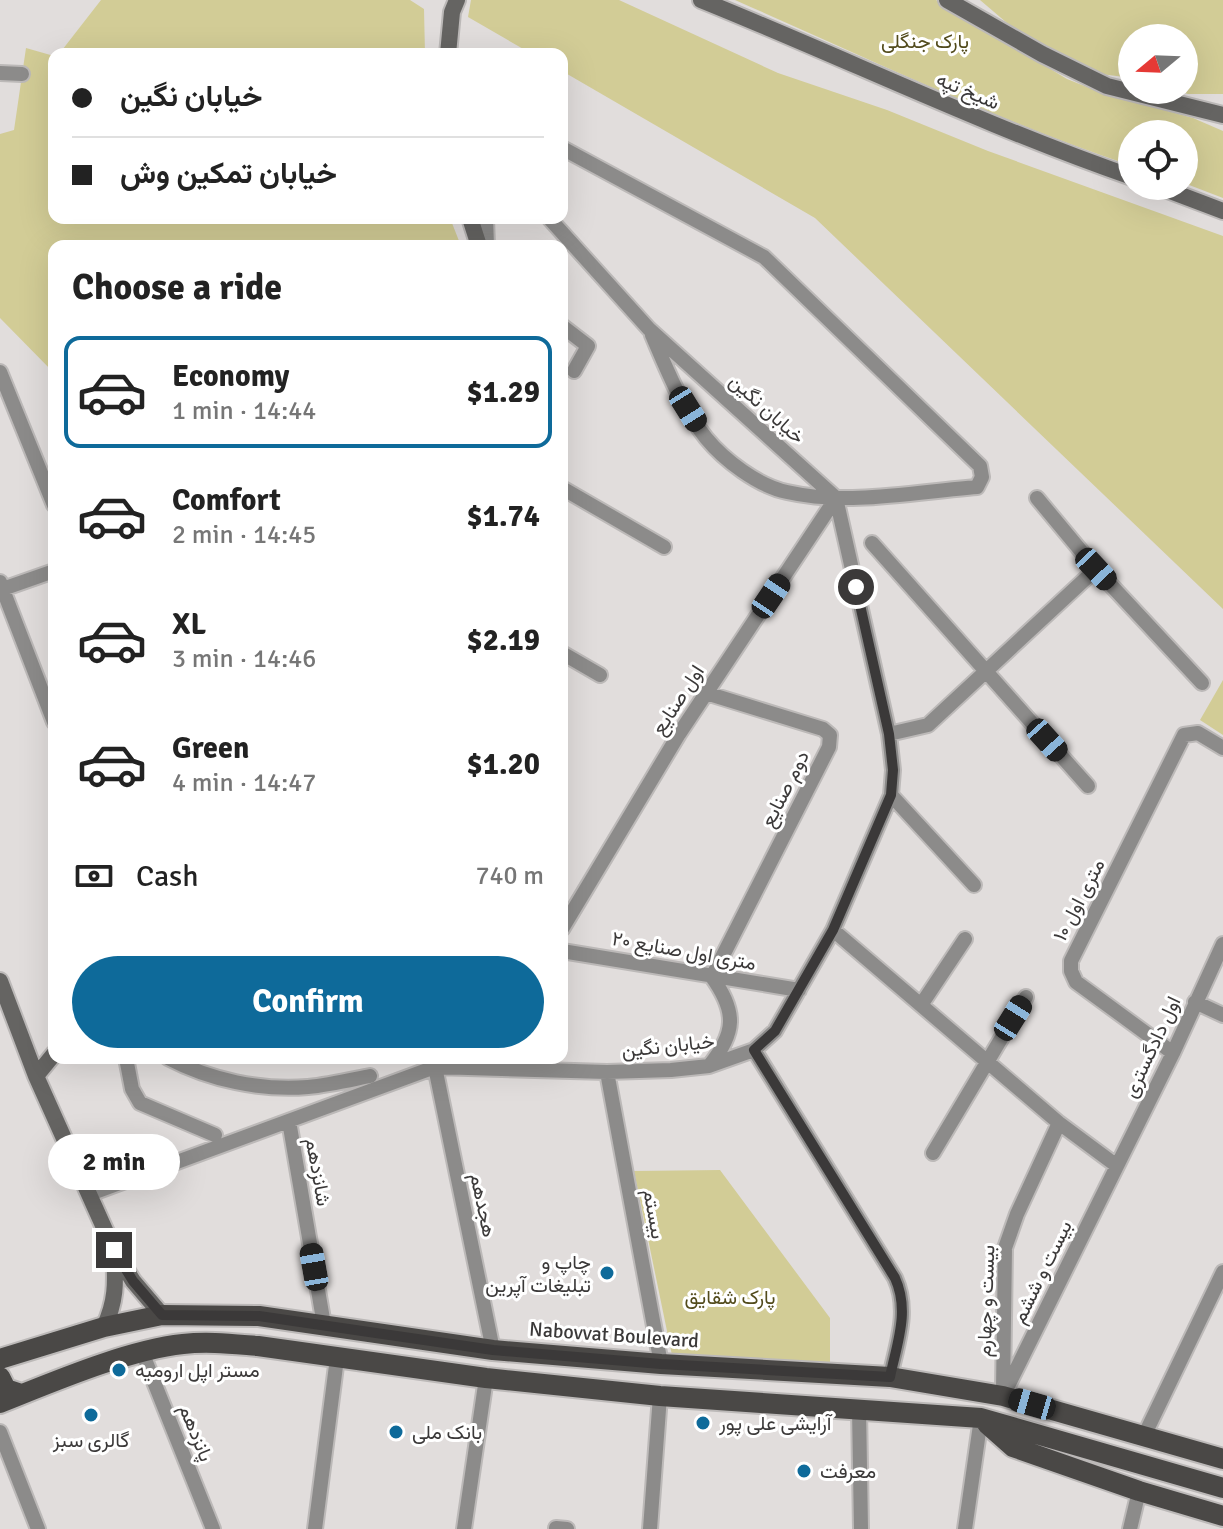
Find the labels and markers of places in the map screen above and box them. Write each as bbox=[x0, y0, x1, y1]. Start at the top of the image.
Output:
place label: چاپ و تبلیغات آپرین bbox=[485, 1250, 591, 1299]
marker: چاپ و تبلیغات آپرین bbox=[598, 1264, 616, 1282]
place label: مستر اپل ارومیه bbox=[135, 1358, 260, 1384]
marker: مستر اپل ارومیه bbox=[110, 1361, 128, 1379]
marker: گالری سبز bbox=[82, 1406, 100, 1424]
place label: آرایشی علی پور bbox=[718, 1411, 833, 1437]
marker: آرایشی علی پور bbox=[694, 1414, 712, 1432]
place label: بانک ملی bbox=[412, 1420, 482, 1445]
marker: بانک ملی bbox=[387, 1423, 405, 1441]
place label: گالری سبز bbox=[52, 1428, 129, 1453]
place label: معرفت bbox=[820, 1459, 876, 1484]
marker: معرفت bbox=[795, 1462, 813, 1480]

